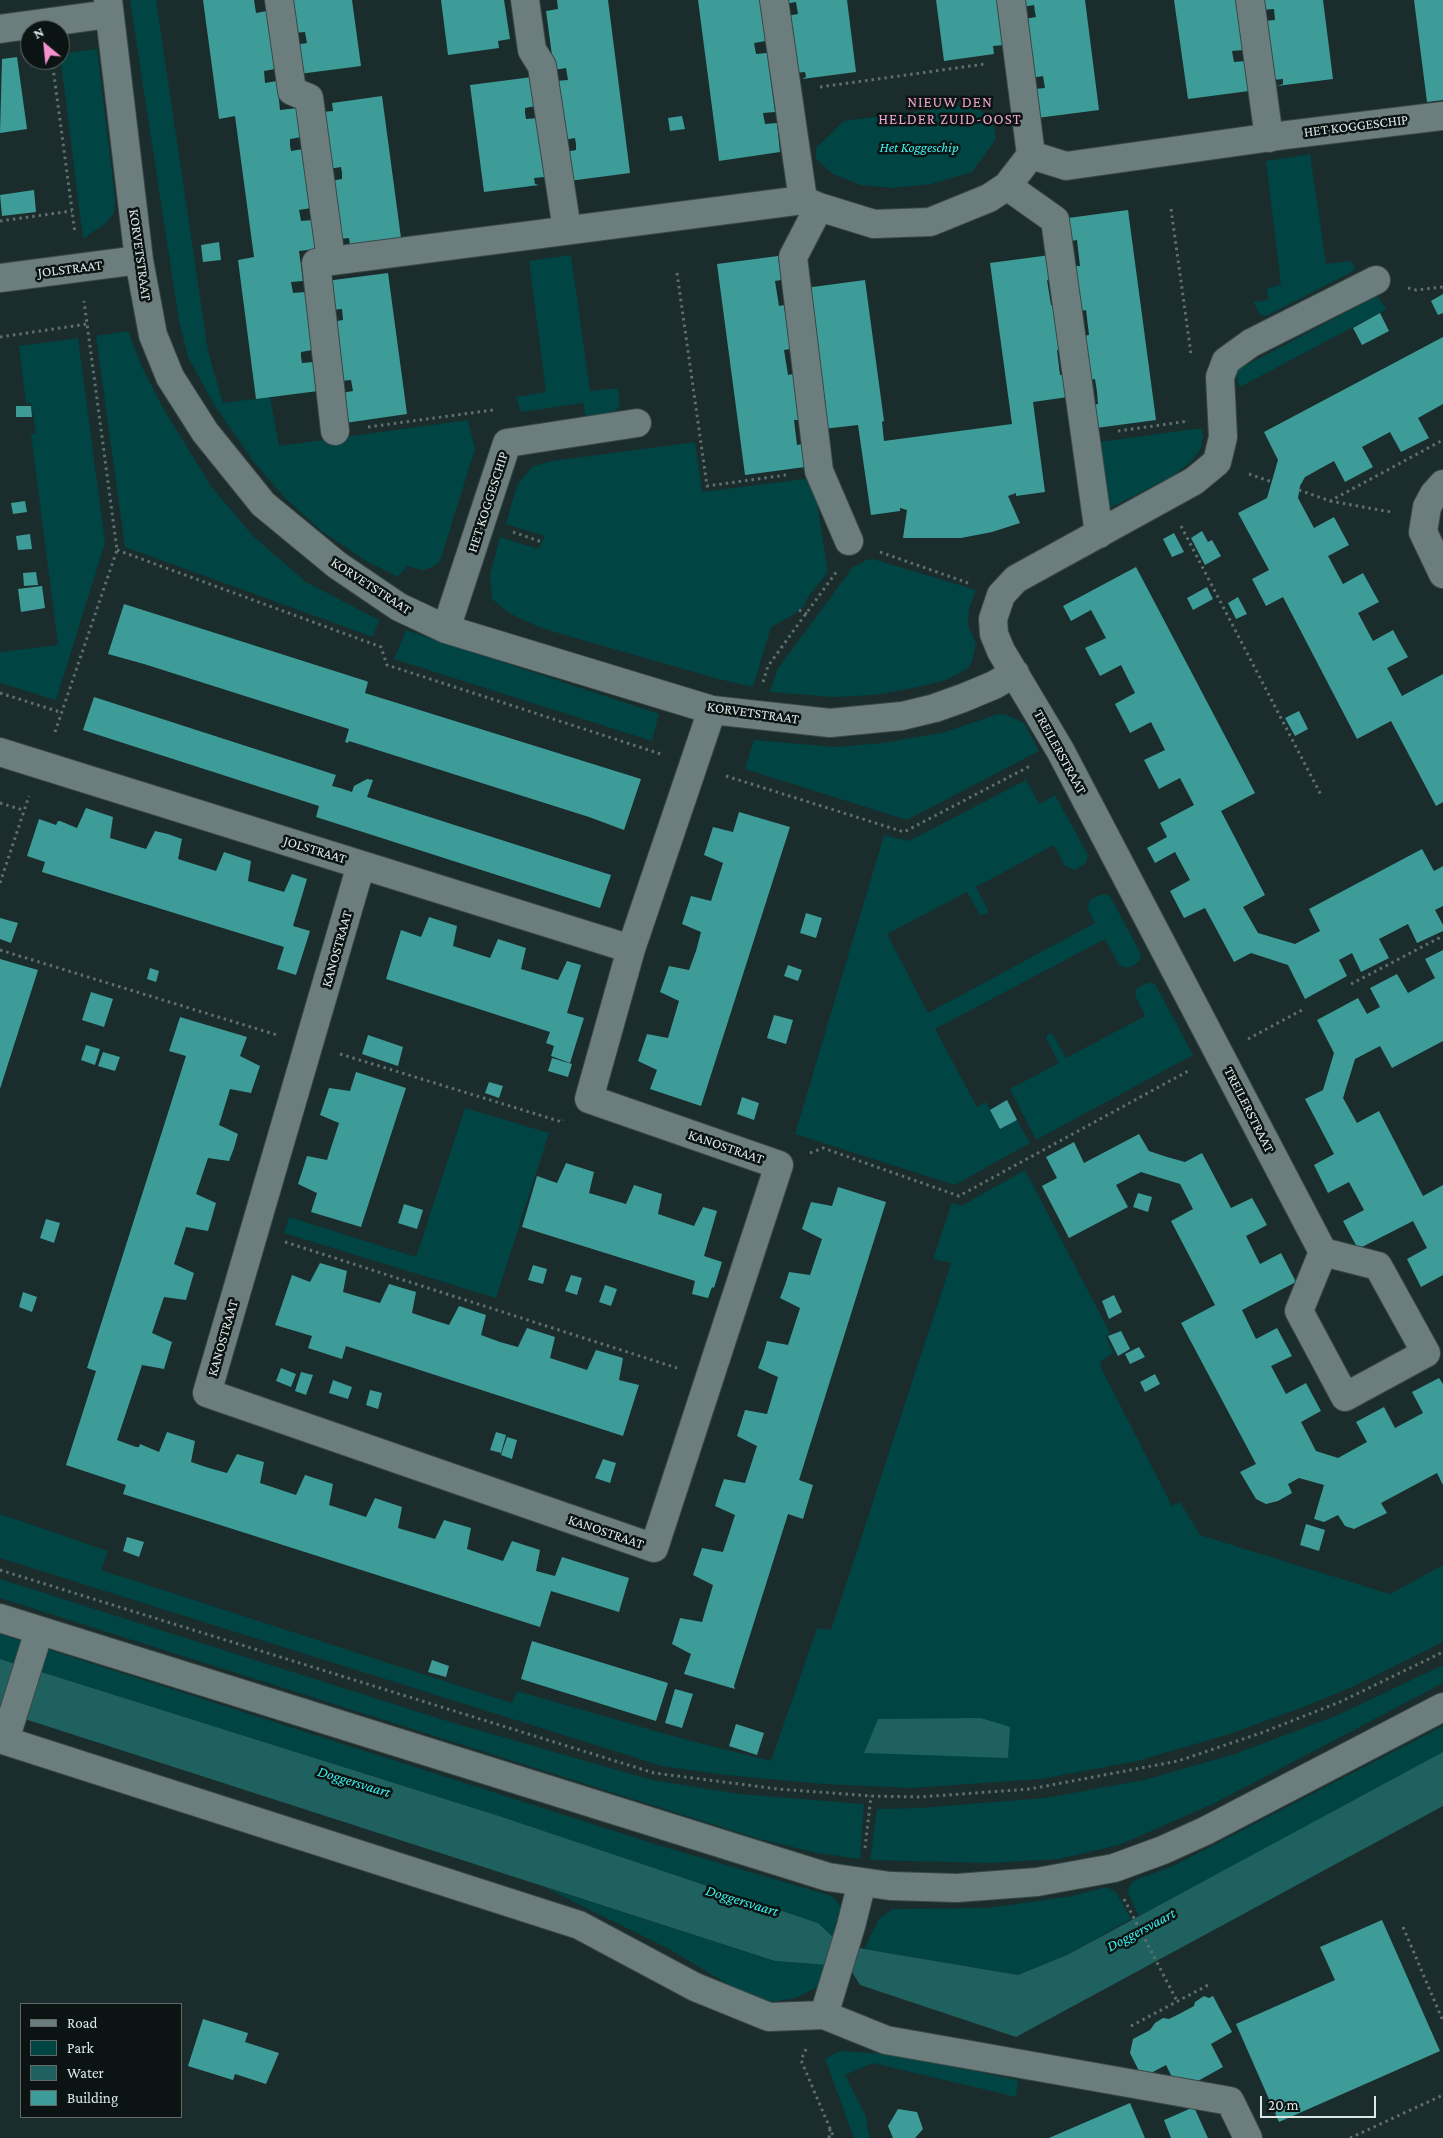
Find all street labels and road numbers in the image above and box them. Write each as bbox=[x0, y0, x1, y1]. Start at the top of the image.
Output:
street label: HET KOGGESCHIP bbox=[1303, 111, 1409, 141]
street label: KORVETSTRAAT bbox=[125, 208, 155, 302]
street label: JOLSTRAAT bbox=[37, 257, 103, 281]
street label: HET KOGGESCHIP bbox=[464, 450, 512, 554]
street label: KORVETSTRAAT bbox=[328, 554, 414, 618]
street label: KORVETSTRAAT bbox=[706, 698, 800, 728]
street label: TREILERSTRAAT bbox=[1030, 707, 1090, 797]
street label: JOLSTRAAT bbox=[281, 832, 349, 868]
street label: KANOSTRAAT bbox=[318, 909, 356, 989]
street label: TREILERSTRAAT bbox=[1220, 1064, 1278, 1156]
street label: KANOSTRAAT bbox=[686, 1126, 766, 1168]
street label: KANOSTRAAT bbox=[204, 1298, 242, 1378]
street label: KANOSTRAAT bbox=[566, 1511, 646, 1553]

